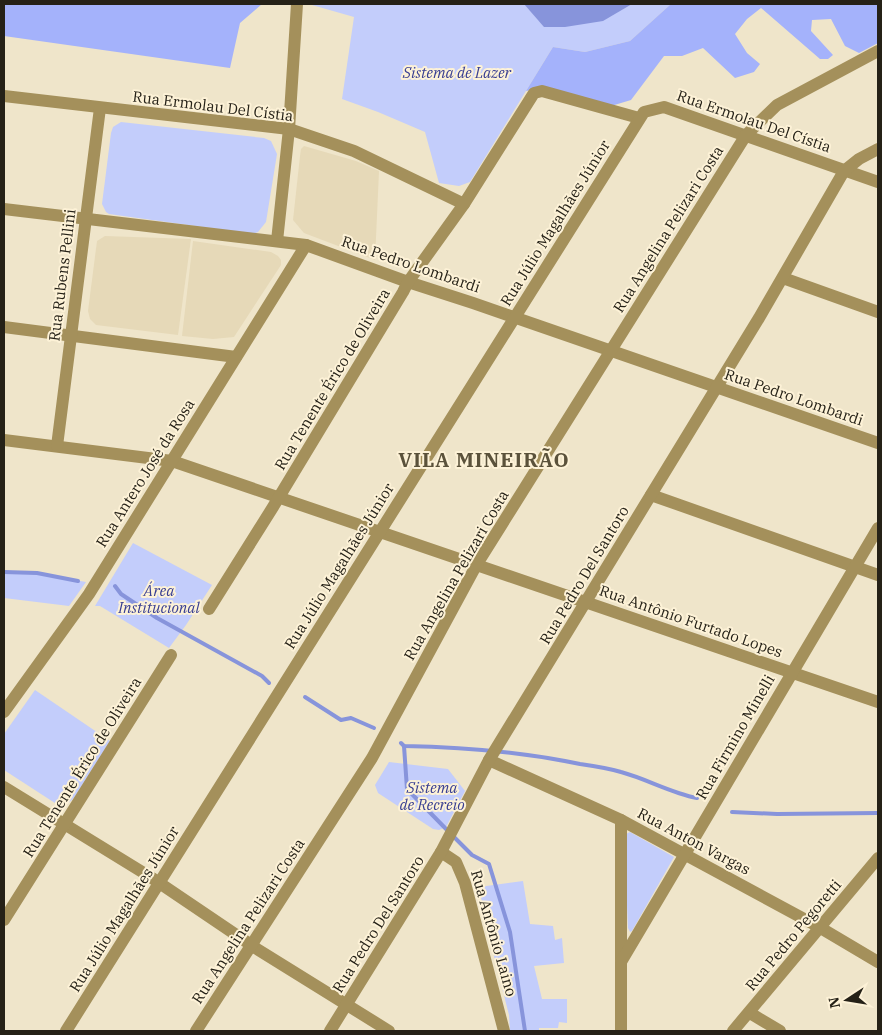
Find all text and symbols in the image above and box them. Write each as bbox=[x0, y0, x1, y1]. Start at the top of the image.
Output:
park label: Sistema de Lazer bbox=[402, 63, 512, 82]
street label: Rua Ermolau Del Cístia bbox=[674, 86, 834, 156]
street label: Rua Ermolau Del Cístia bbox=[132, 87, 294, 125]
street label: Rua Júlio Magalhães Júnior bbox=[496, 136, 614, 309]
street label: Rua Angelina Pelizari Costa bbox=[609, 142, 727, 316]
street label: Rua Rubens Pellini bbox=[44, 208, 80, 342]
street label: Rua Pedro Lombardi bbox=[339, 231, 483, 297]
street label: Rua Tenente Érico de Oliveira bbox=[270, 285, 394, 473]
street label: Rua Pedro Lombardi bbox=[722, 364, 866, 430]
street label: Rua Antero José da Rosa bbox=[92, 395, 198, 551]
district label: VILA MINEIRÃO bbox=[398, 446, 570, 473]
street label: Rua Júlio Magalhães Júnior bbox=[280, 479, 398, 652]
street label: Rua Angelina Pelizari Costa bbox=[399, 487, 513, 663]
street label: Rua Pedro Del Santoro bbox=[535, 502, 633, 648]
park label: Área Institucional bbox=[117, 581, 201, 617]
street label: Rua Antônio Furtado Lopes bbox=[597, 581, 785, 661]
street label: Rua Firmino Minelli bbox=[692, 671, 779, 803]
street label: Rua Tenente Érico de Oliveira bbox=[19, 673, 145, 861]
park label: Sistema de Recreio bbox=[399, 778, 465, 814]
street label: Rua Anton Vargas bbox=[634, 803, 754, 879]
street label: Rua Júlio Magalhães Júnior bbox=[65, 822, 183, 995]
street label: Rua Angelina Pelizari Costa bbox=[187, 835, 309, 1007]
street label: Rua Pedro Del Santoro bbox=[328, 852, 428, 996]
street label: Rua Antônio Laino bbox=[467, 868, 521, 998]
street label: Rua Pedro Pegoretti bbox=[741, 875, 845, 995]
north arrow bbox=[822, 975, 872, 1025]
text: N bbox=[824, 995, 844, 1010]

